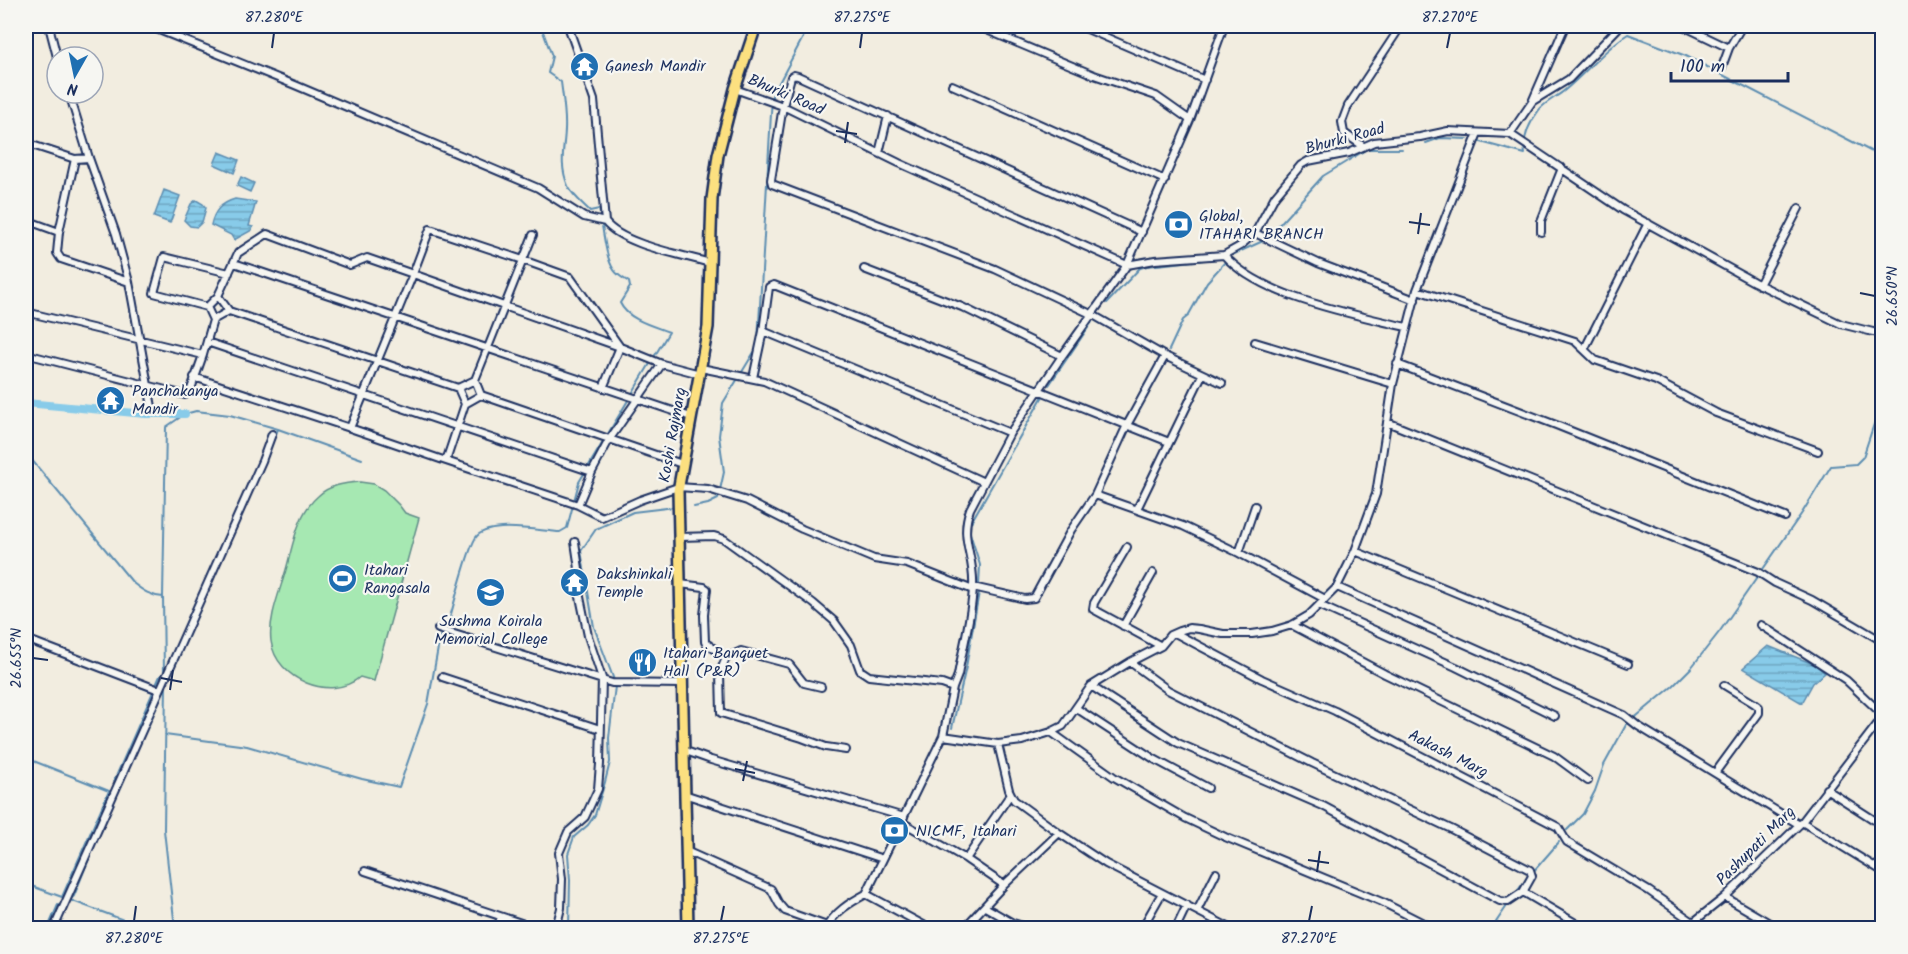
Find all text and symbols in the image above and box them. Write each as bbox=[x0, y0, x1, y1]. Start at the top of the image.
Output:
text: 87.280°E bbox=[245, 6, 305, 30]
text: 87.275°E bbox=[833, 6, 892, 30]
text: 87.270°E bbox=[1422, 6, 1479, 30]
north arrow bbox=[45, 45, 105, 105]
scale bar bbox=[1671, 45, 1788, 83]
temple icon: Ganesh Mandir bbox=[568, 50, 600, 82]
text: 100 m bbox=[1680, 53, 1725, 82]
place label: Ganesh Mandir bbox=[605, 54, 707, 79]
street label: Bhurki Road bbox=[744, 68, 829, 123]
text: N bbox=[66, 75, 80, 101]
street label: Bhurki Road bbox=[1302, 116, 1389, 162]
place label: Global, ITAHARI BRANCH bbox=[1199, 204, 1324, 247]
bank icon: Global, ITAHARI BRANCH bbox=[1162, 209, 1194, 241]
text: 26.650°N bbox=[1881, 266, 1905, 326]
place label: Panchakanya Mandir bbox=[132, 379, 218, 422]
temple icon: Panchakanya Mandir bbox=[95, 384, 127, 416]
street label: Koshi Rajmarg bbox=[652, 385, 694, 485]
place label: Itahari Rangasala bbox=[364, 558, 430, 601]
place label: Dakshinkali Temple bbox=[596, 562, 673, 605]
sports icon: Itahari Rangasala bbox=[327, 563, 359, 595]
temple icon: Dakshinkali Temple bbox=[559, 567, 591, 599]
school or university icon: Sushma Koirala Memorial College bbox=[475, 577, 507, 609]
place label: Sushma Koirala Memorial College bbox=[434, 609, 548, 652]
text: 26.655°N bbox=[5, 628, 29, 688]
place label: Itahari Banquet Hall (P&R) bbox=[663, 641, 769, 684]
restaurant icon: Itahari Banquet Hall (P&R) bbox=[626, 646, 658, 678]
street label: Aakash Marg bbox=[1404, 723, 1492, 785]
street label: Pashupati Marg bbox=[1710, 800, 1802, 892]
bank icon: NICMF, Itahari bbox=[879, 815, 911, 847]
place label: NICMF, Itahari bbox=[916, 819, 1017, 844]
text: 87.280°E bbox=[105, 927, 165, 951]
text: 87.275°E bbox=[692, 927, 751, 951]
text: 87.270°E bbox=[1281, 927, 1338, 951]

